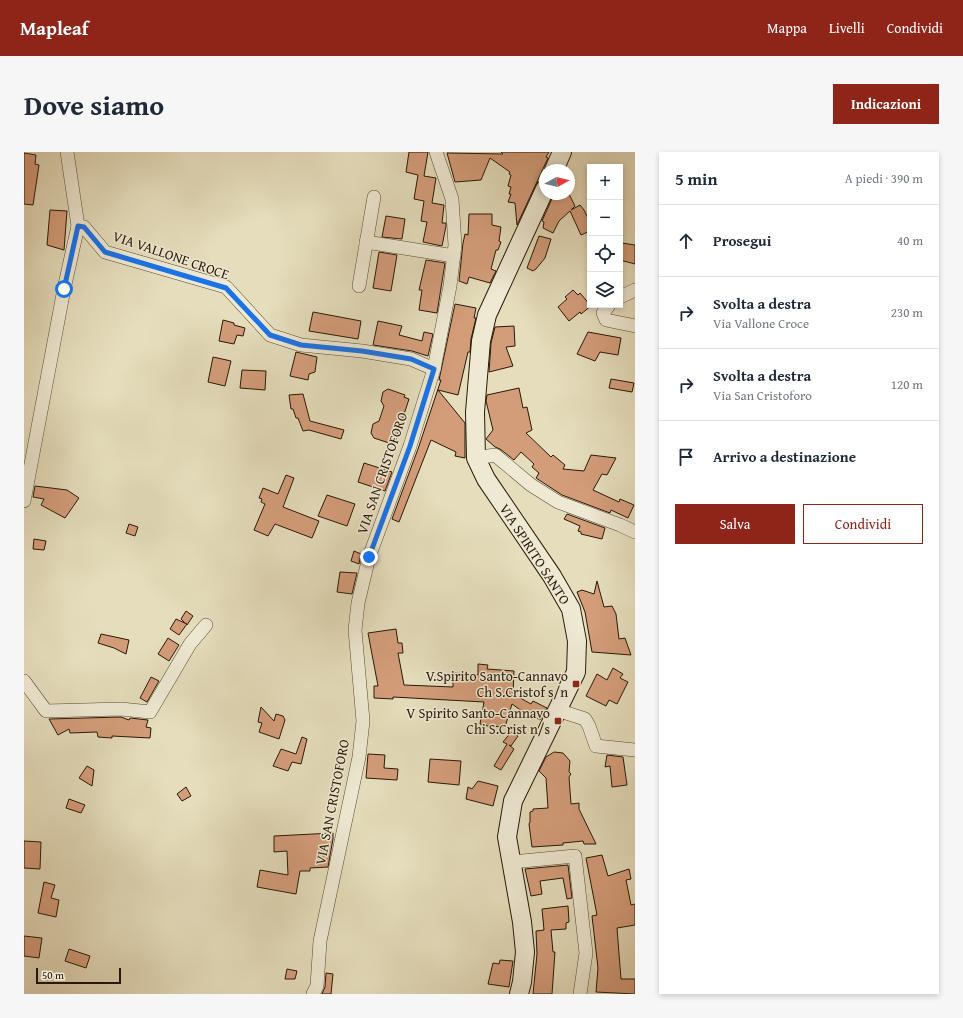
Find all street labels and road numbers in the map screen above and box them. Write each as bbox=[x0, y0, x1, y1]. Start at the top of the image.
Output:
street label: VIA VALLONE CROCE bbox=[110, 226, 232, 284]
street label: VIA SAN CRISTOFORO bbox=[352, 409, 412, 537]
street label: VIA SPIRITO SANTO bbox=[495, 500, 575, 608]
street label: VIA SAN CRISTOFORO bbox=[310, 737, 354, 867]

